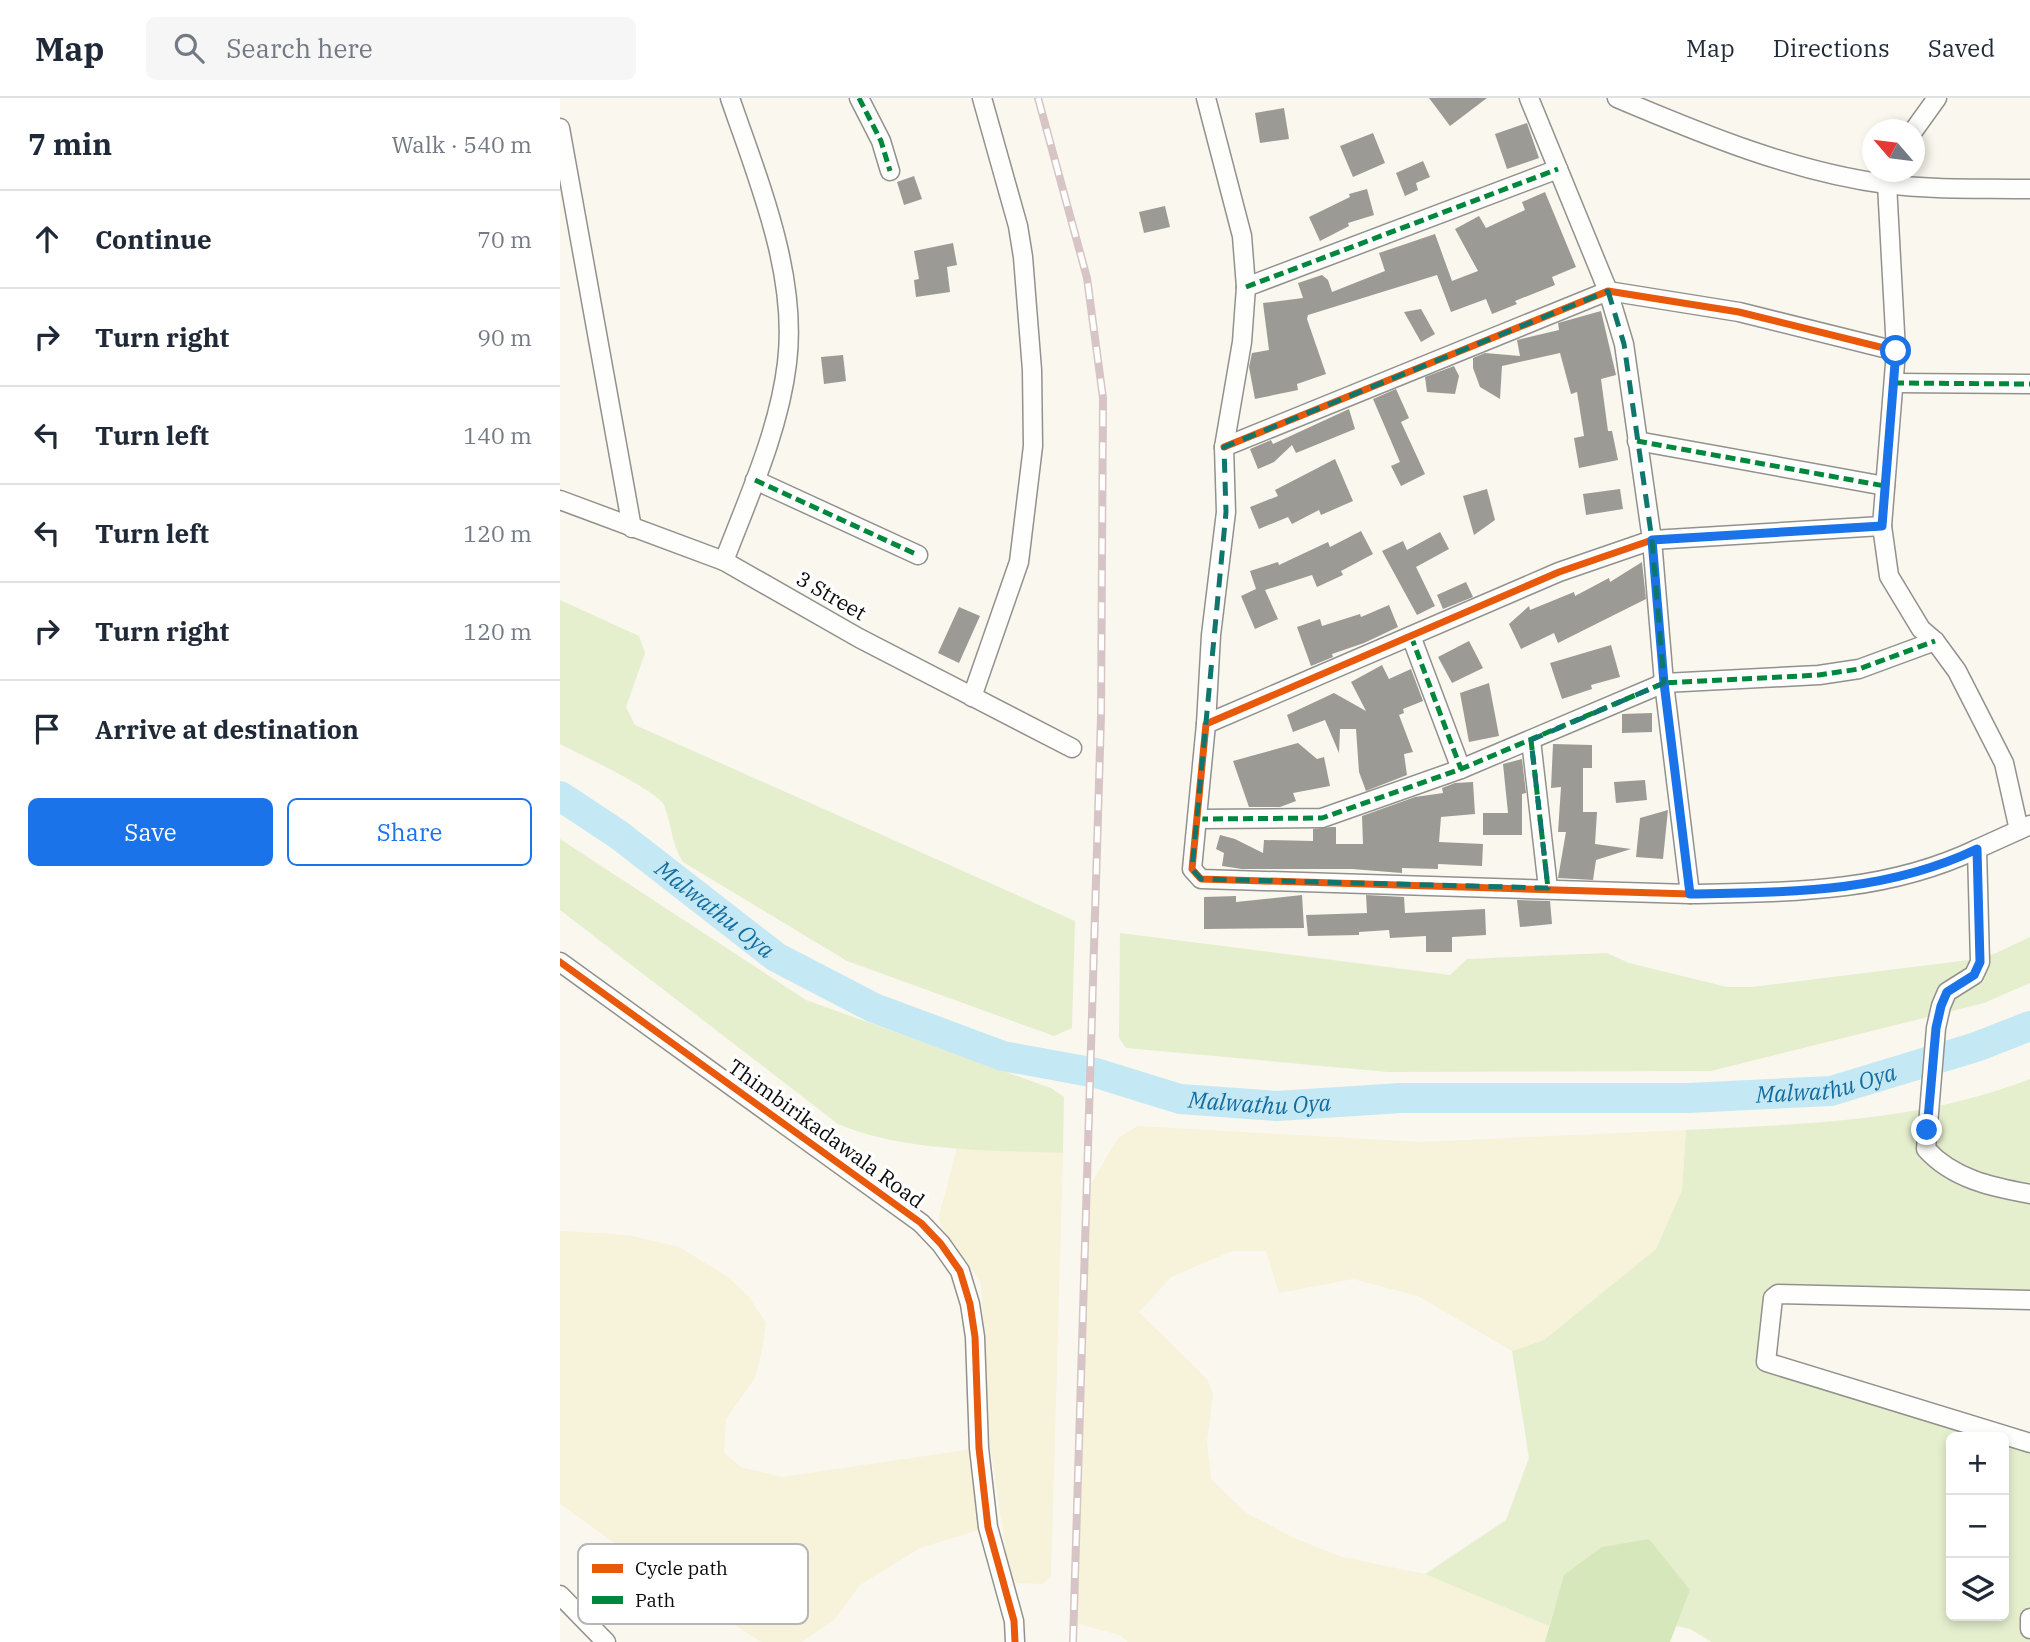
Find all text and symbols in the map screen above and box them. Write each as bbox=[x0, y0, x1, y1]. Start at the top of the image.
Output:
search box bbox=[146, 17, 636, 80]
text: Map bbox=[35, 27, 104, 70]
icon: search bbox=[170, 29, 208, 67]
text: Search here bbox=[226, 31, 373, 65]
text: Map bbox=[1686, 32, 1735, 64]
text: Directions bbox=[1773, 32, 1890, 64]
text: Saved bbox=[1928, 32, 1995, 64]
north arrow bbox=[1862, 119, 1925, 182]
text: 7 min bbox=[28, 124, 112, 163]
text: Walk · 540 m bbox=[391, 129, 532, 159]
icon: ahead bbox=[28, 220, 66, 258]
text: Continue bbox=[95, 222, 212, 256]
text: 70 m bbox=[477, 224, 532, 254]
icon: right bbox=[28, 318, 66, 356]
text: Turn right bbox=[95, 320, 229, 354]
text: 90 m bbox=[477, 322, 532, 352]
route start bbox=[1880, 335, 1911, 366]
icon: left bbox=[28, 416, 66, 454]
text: Turn left bbox=[95, 418, 209, 452]
text: 140 m bbox=[463, 420, 532, 450]
icon: left bbox=[28, 514, 66, 552]
text: Turn left bbox=[95, 516, 209, 550]
text: 120 m bbox=[463, 518, 532, 548]
street label: 3 Street bbox=[791, 564, 872, 626]
icon: right bbox=[28, 612, 66, 650]
text: Turn right bbox=[95, 614, 229, 648]
text: 120 m bbox=[463, 616, 532, 646]
icon: arrive bbox=[28, 710, 66, 748]
text: Arrive at destination bbox=[95, 712, 359, 746]
button: Save bbox=[28, 798, 273, 866]
button: Share bbox=[287, 798, 532, 866]
water label: Malwathu Oya bbox=[649, 852, 781, 965]
street label: Thimbirikadawala Road bbox=[723, 1052, 931, 1214]
water label: Malwathu Oya bbox=[1754, 1056, 1900, 1109]
water label: Malwathu Oya bbox=[1186, 1084, 1332, 1120]
route end bbox=[1911, 1114, 1942, 1145]
map controls bbox=[1946, 1432, 2009, 1621]
button: + bbox=[1946, 1432, 2009, 1495]
button: − bbox=[1946, 1495, 2009, 1558]
legend bbox=[578, 1544, 808, 1624]
text: Cycle path bbox=[635, 1556, 728, 1580]
button: layers bbox=[1946, 1558, 2009, 1621]
text: Path bbox=[635, 1588, 675, 1612]

